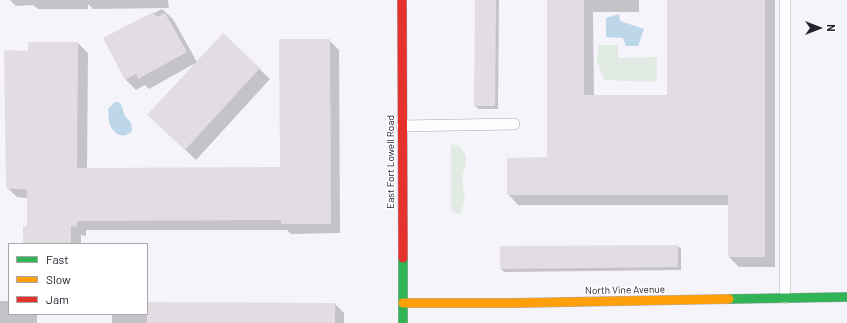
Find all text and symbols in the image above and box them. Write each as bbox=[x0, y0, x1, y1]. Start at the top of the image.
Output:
north arrow bbox=[799, 8, 839, 48]
text: N bbox=[825, 24, 838, 32]
street label: East Fort Lowell Road bbox=[385, 115, 397, 209]
legend bbox=[8, 243, 148, 315]
text: Fast bbox=[46, 252, 69, 266]
text: Slow bbox=[46, 272, 71, 286]
street label: North Vine Avenue bbox=[585, 283, 665, 297]
text: Jam bbox=[46, 292, 69, 306]

